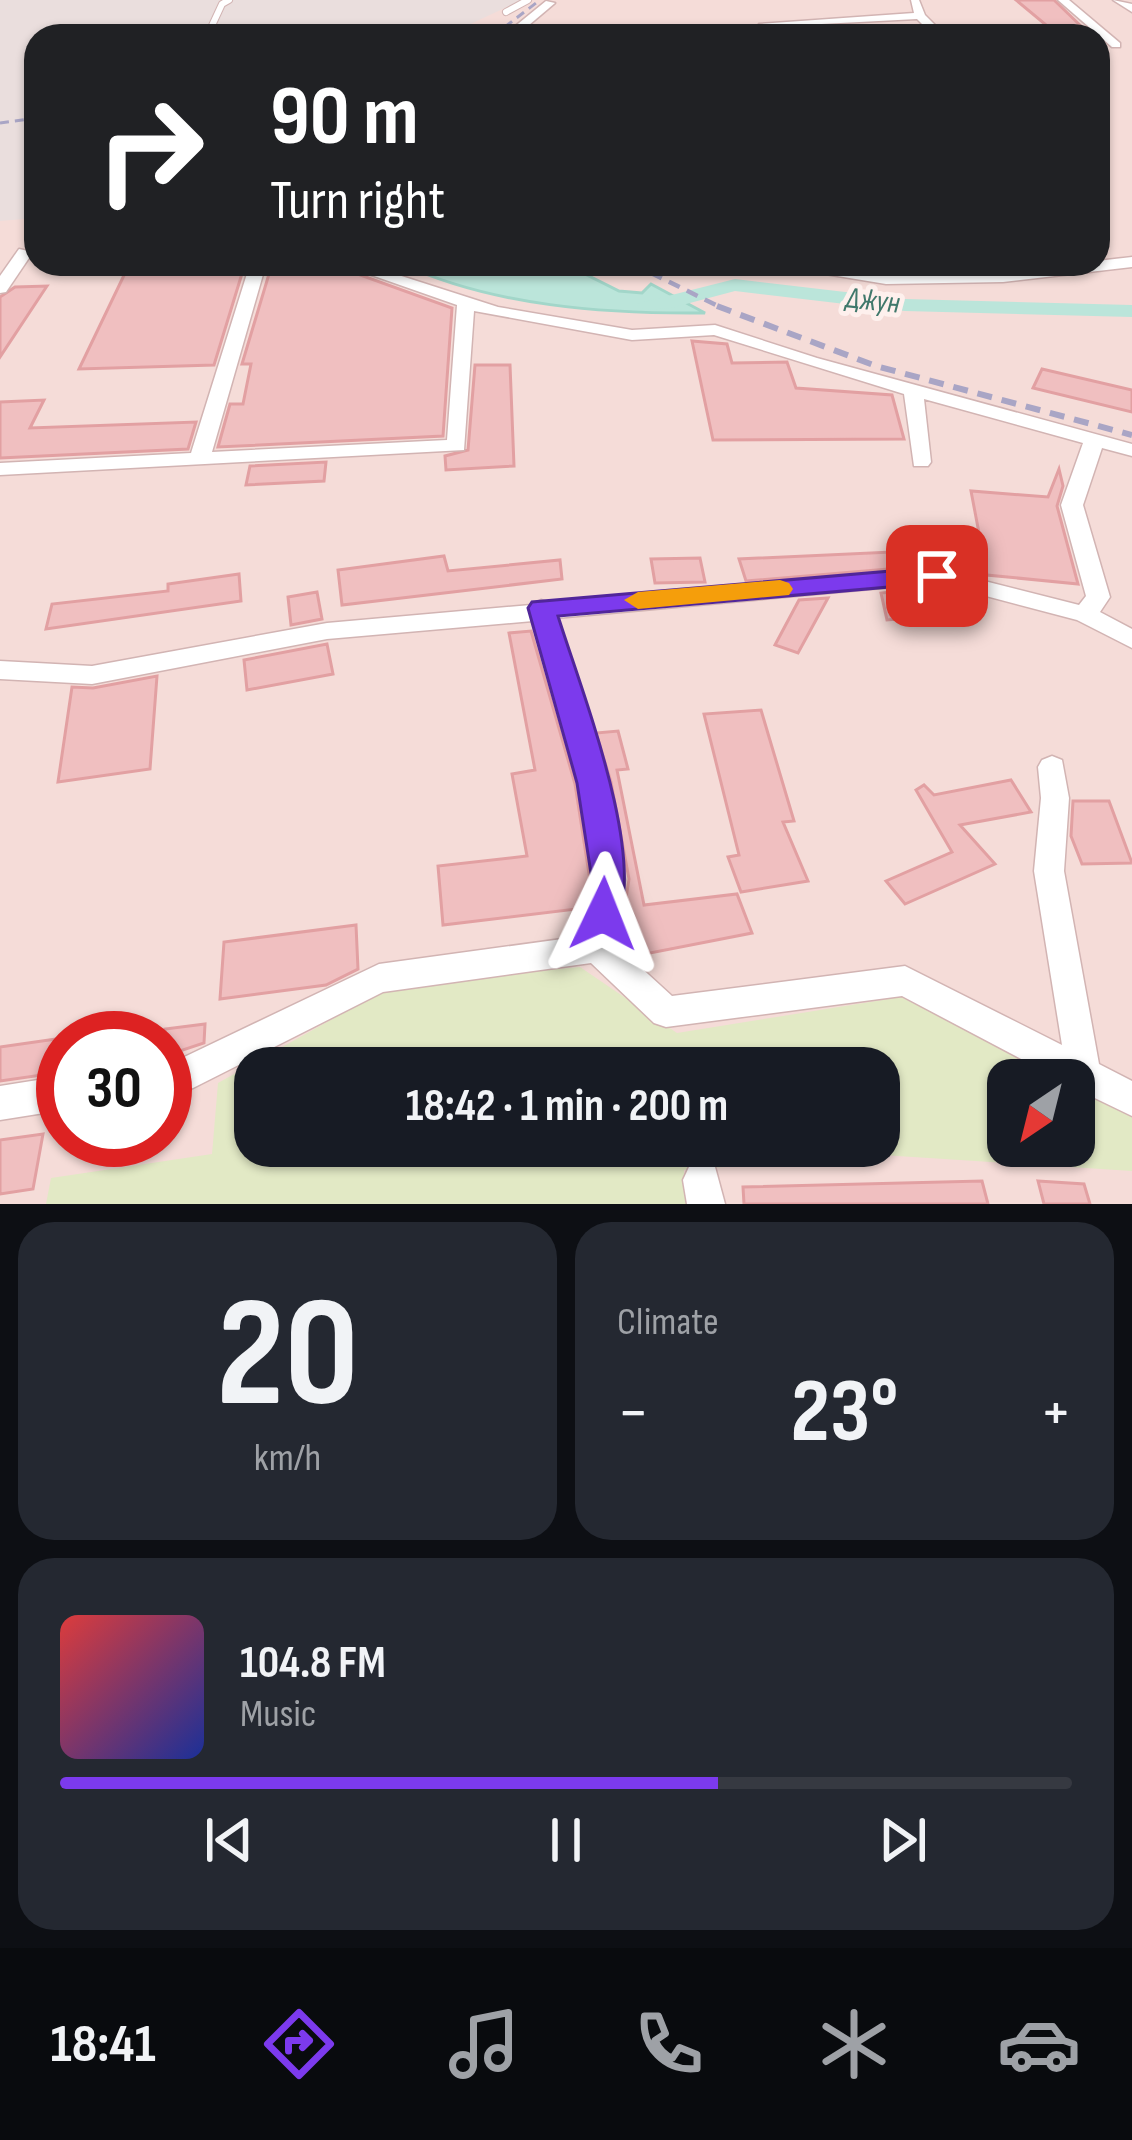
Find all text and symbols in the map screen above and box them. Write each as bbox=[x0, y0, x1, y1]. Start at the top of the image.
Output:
text: 90 m bbox=[270, 67, 419, 168]
icon: right bbox=[72, 72, 228, 228]
text: Turn right bbox=[270, 169, 445, 234]
water label: Джун bbox=[842, 280, 902, 322]
pin bbox=[886, 525, 988, 627]
icon: arrive bbox=[904, 543, 970, 609]
position arrow bbox=[540, 851, 666, 977]
speed limit sign: 30 bbox=[36, 1011, 192, 1167]
north arrow bbox=[987, 1059, 1095, 1167]
map controls bbox=[987, 1059, 1095, 1167]
text: 18:42 · 1 min · 200 m bbox=[406, 1079, 728, 1134]
text: 20 bbox=[216, 1263, 359, 1450]
text: Climate bbox=[617, 1299, 719, 1346]
text: 23° bbox=[790, 1359, 899, 1467]
text: − bbox=[617, 1374, 649, 1453]
text: + bbox=[1040, 1374, 1072, 1453]
text: km/h bbox=[254, 1435, 321, 1482]
text: 104.8 FM bbox=[240, 1636, 386, 1691]
text: Music bbox=[240, 1691, 316, 1738]
icon: previous bbox=[196, 1807, 262, 1873]
icon: pause bbox=[533, 1807, 599, 1873]
icon: next bbox=[870, 1807, 936, 1873]
icon: directions bbox=[257, 2002, 341, 2086]
icon: music bbox=[442, 2002, 526, 2086]
icon: phone bbox=[627, 2002, 711, 2086]
icon: climate bbox=[812, 2002, 896, 2086]
icon: car bbox=[997, 2002, 1081, 2086]
text: 18:41 bbox=[51, 2012, 156, 2077]

